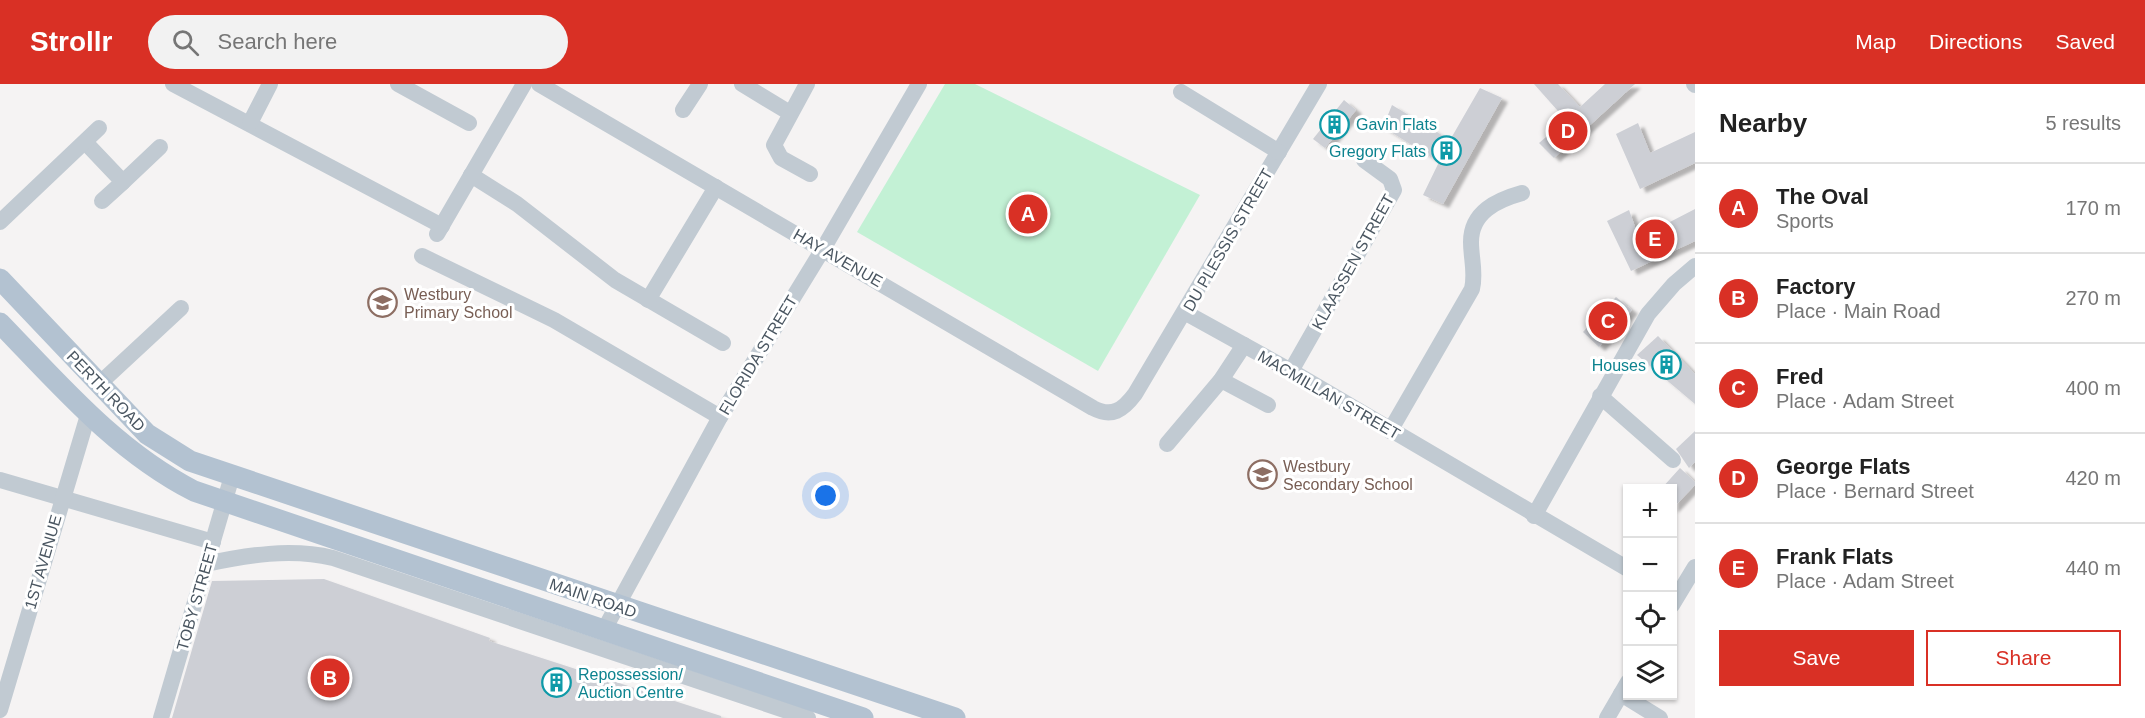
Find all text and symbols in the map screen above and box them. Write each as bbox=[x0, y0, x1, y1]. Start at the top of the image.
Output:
search box bbox=[148, 15, 568, 69]
text: Strollr bbox=[30, 26, 112, 57]
icon: search bbox=[169, 26, 202, 59]
text: Search here bbox=[217, 29, 337, 54]
text: Map bbox=[1855, 30, 1896, 53]
text: Directions bbox=[1929, 30, 2022, 53]
text: Saved bbox=[2055, 30, 2115, 53]
building icon: Gavin Flats bbox=[1319, 108, 1351, 140]
pin: D bbox=[1548, 108, 1588, 154]
text: Nearby bbox=[1719, 108, 1807, 138]
text: 5 results bbox=[2045, 112, 2121, 134]
place label: Gavin Flats bbox=[1356, 116, 1437, 133]
building icon: Gregory Flats bbox=[1431, 135, 1463, 167]
place label: Gregory Flats bbox=[1329, 143, 1426, 160]
street label: DU PLESSIS STREET bbox=[1180, 165, 1276, 314]
text: The Oval bbox=[1776, 184, 1869, 209]
street label: KLAASSEN STREET bbox=[1309, 191, 1397, 333]
pin: A bbox=[1008, 192, 1048, 236]
text: A bbox=[1731, 197, 1746, 219]
text: 170 m bbox=[2065, 197, 2121, 219]
text: Sports bbox=[1776, 210, 1834, 232]
pin: E bbox=[1636, 216, 1674, 262]
street label: HAY AVENUE bbox=[791, 226, 885, 290]
text: Factory bbox=[1776, 274, 1855, 299]
place label: Westbury Primary School bbox=[404, 286, 512, 321]
school or university icon: Westbury Primary School bbox=[367, 287, 399, 319]
text: B bbox=[1731, 287, 1746, 309]
text: 270 m bbox=[2065, 287, 2121, 309]
street label: FLORIDA STREET bbox=[716, 292, 800, 418]
pin: C bbox=[1588, 298, 1628, 344]
text: Place · Main Road bbox=[1776, 300, 1941, 322]
street label: PERTH ROAD bbox=[64, 347, 148, 435]
street label: MACMILLAN STREET bbox=[1255, 347, 1403, 443]
building icon: Houses bbox=[1651, 349, 1683, 381]
place label: Houses bbox=[1592, 357, 1646, 374]
text: Fred bbox=[1776, 364, 1824, 389]
text: C bbox=[1731, 377, 1746, 399]
text: 400 m bbox=[2065, 377, 2121, 399]
text: Place · Adam Street bbox=[1776, 390, 1954, 412]
text: George Flats bbox=[1776, 454, 1910, 479]
place label: Westbury Secondary School bbox=[1283, 458, 1413, 493]
school or university icon: Westbury Secondary School bbox=[1246, 459, 1278, 491]
text: D bbox=[1731, 467, 1746, 489]
text: 420 m bbox=[2065, 467, 2121, 489]
text: Place · Bernard Street bbox=[1776, 480, 1974, 502]
your location bbox=[811, 481, 840, 510]
map controls bbox=[1623, 484, 1677, 700]
button: + bbox=[1623, 484, 1677, 538]
street label: 1ST AVENUE bbox=[21, 513, 65, 611]
button: − bbox=[1623, 538, 1677, 592]
street label: TOBY STREET bbox=[174, 541, 220, 652]
text: Frank Flats bbox=[1776, 544, 1893, 569]
text: E bbox=[1732, 557, 1745, 579]
text: 440 m bbox=[2065, 557, 2121, 579]
text: Place · Adam Street bbox=[1776, 570, 1954, 592]
street label: MAIN ROAD bbox=[547, 575, 639, 621]
button: locate bbox=[1623, 592, 1677, 646]
button: Save bbox=[1719, 630, 1914, 686]
button: Share bbox=[1926, 630, 2121, 686]
button: layers bbox=[1623, 646, 1677, 700]
pin: B bbox=[310, 656, 350, 700]
place label: Repossession/ Auction Centre bbox=[578, 666, 684, 701]
building icon: Repossession/ Auction Centre bbox=[541, 667, 573, 699]

